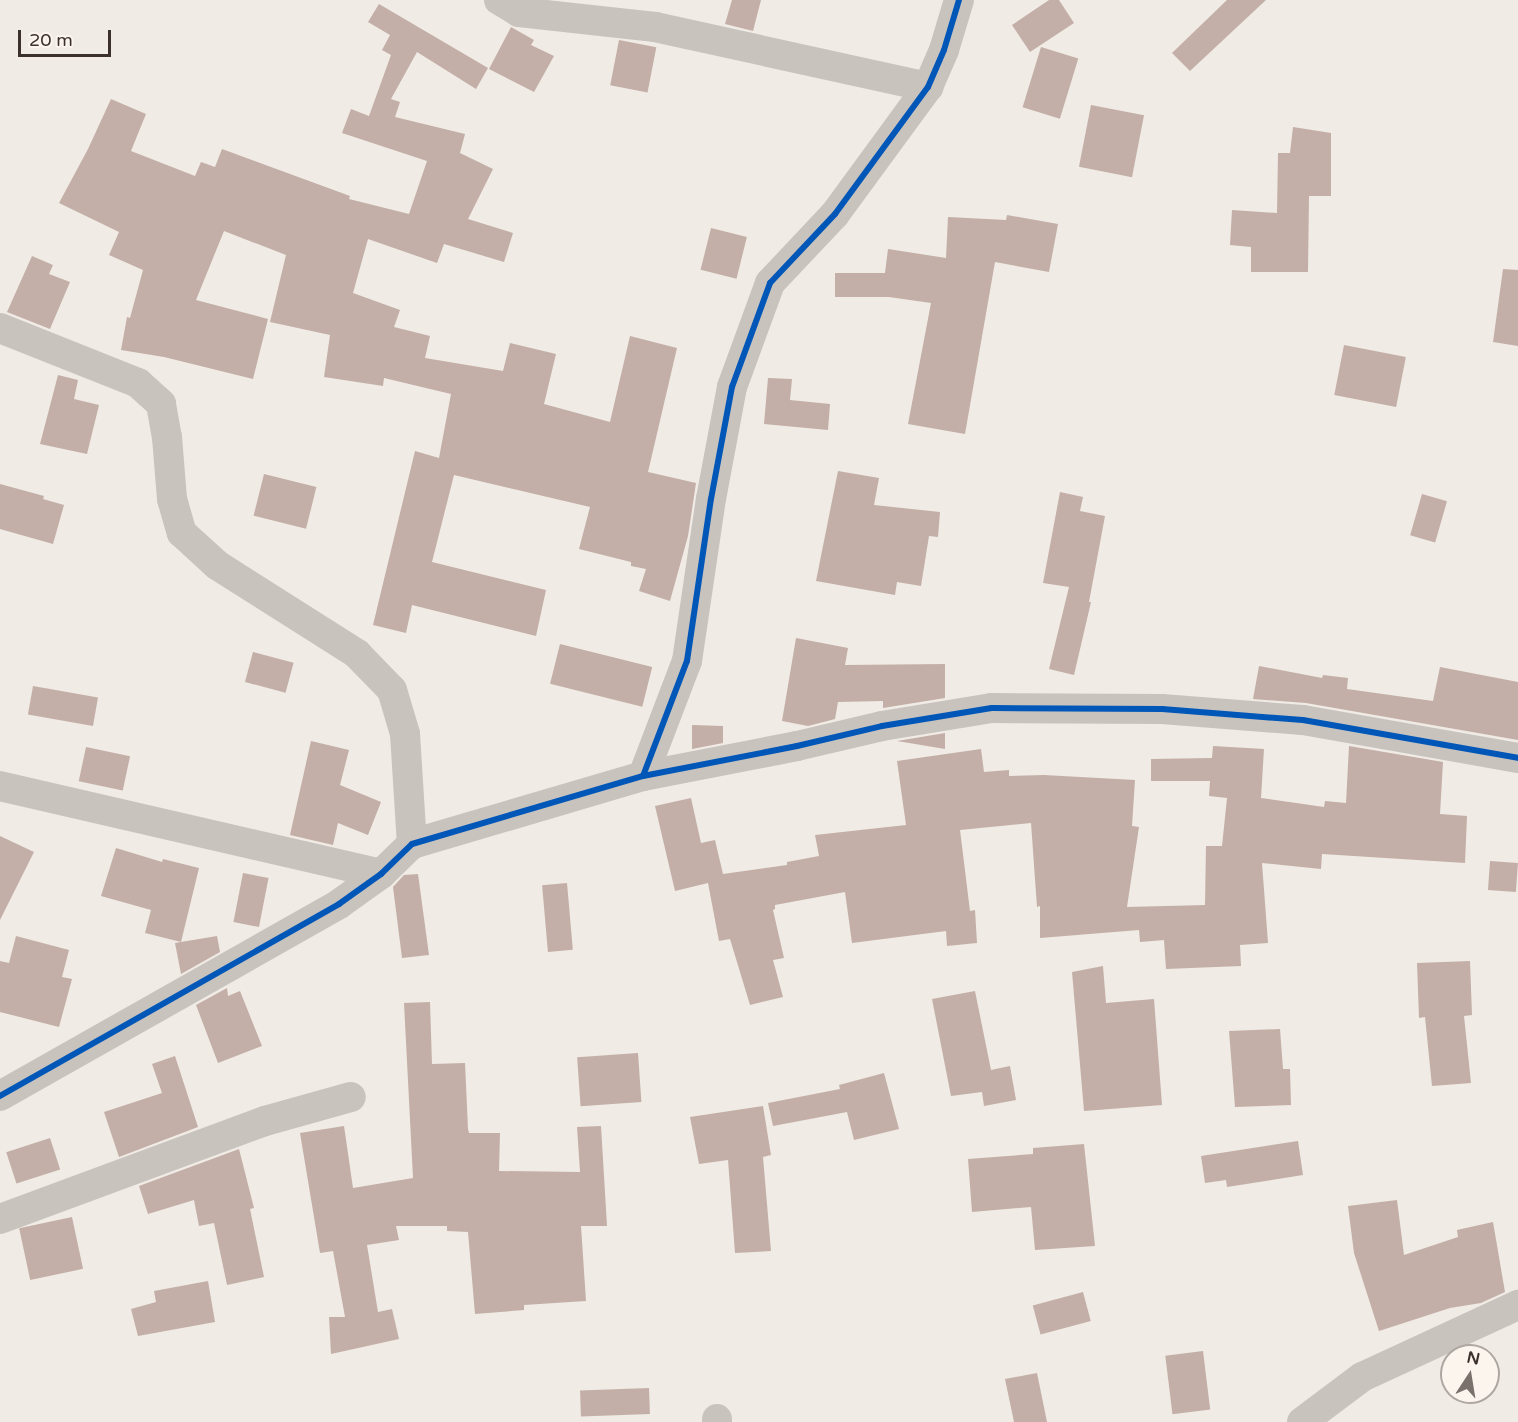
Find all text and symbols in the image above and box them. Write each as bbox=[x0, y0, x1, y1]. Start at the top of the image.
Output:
scale bar bbox=[21, 18, 114, 56]
text: 20 m bbox=[29, 29, 73, 51]
north arrow bbox=[1440, 1344, 1500, 1404]
text: N bbox=[1465, 1347, 1482, 1369]

